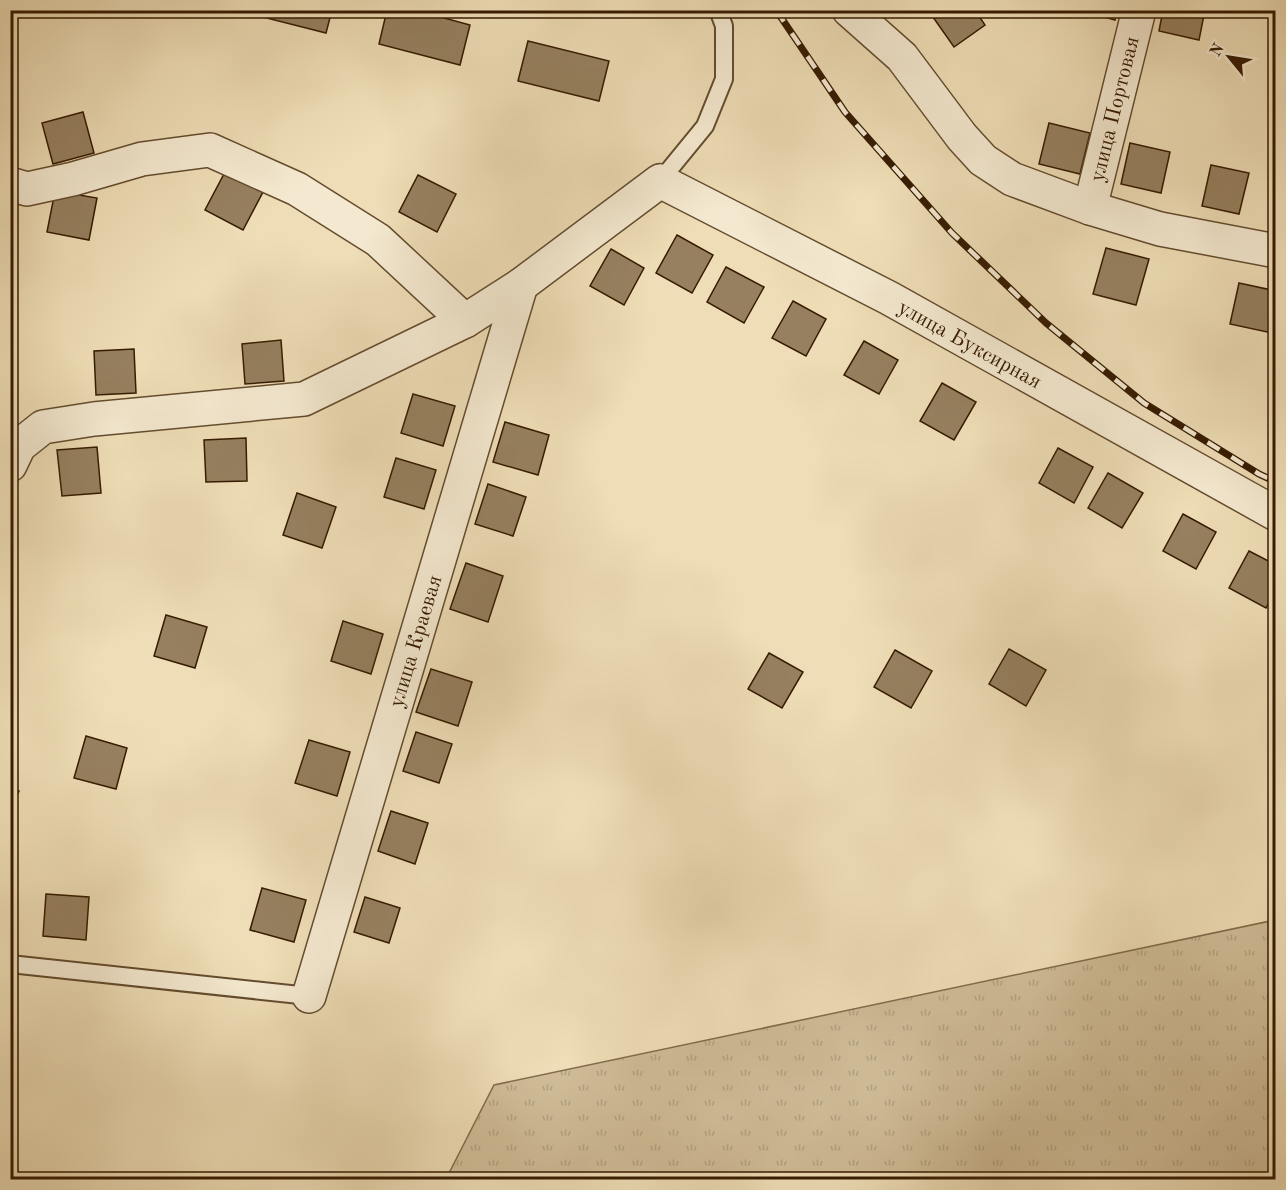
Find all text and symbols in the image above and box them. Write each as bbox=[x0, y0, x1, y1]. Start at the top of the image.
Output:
north arrow bbox=[1199, 27, 1259, 87]
street label: улица Портовая bbox=[1087, 34, 1144, 184]
text: N bbox=[1208, 41, 1228, 60]
street label: улица Буксирная bbox=[894, 297, 1045, 393]
street label: улица Краевая bbox=[386, 573, 447, 710]

